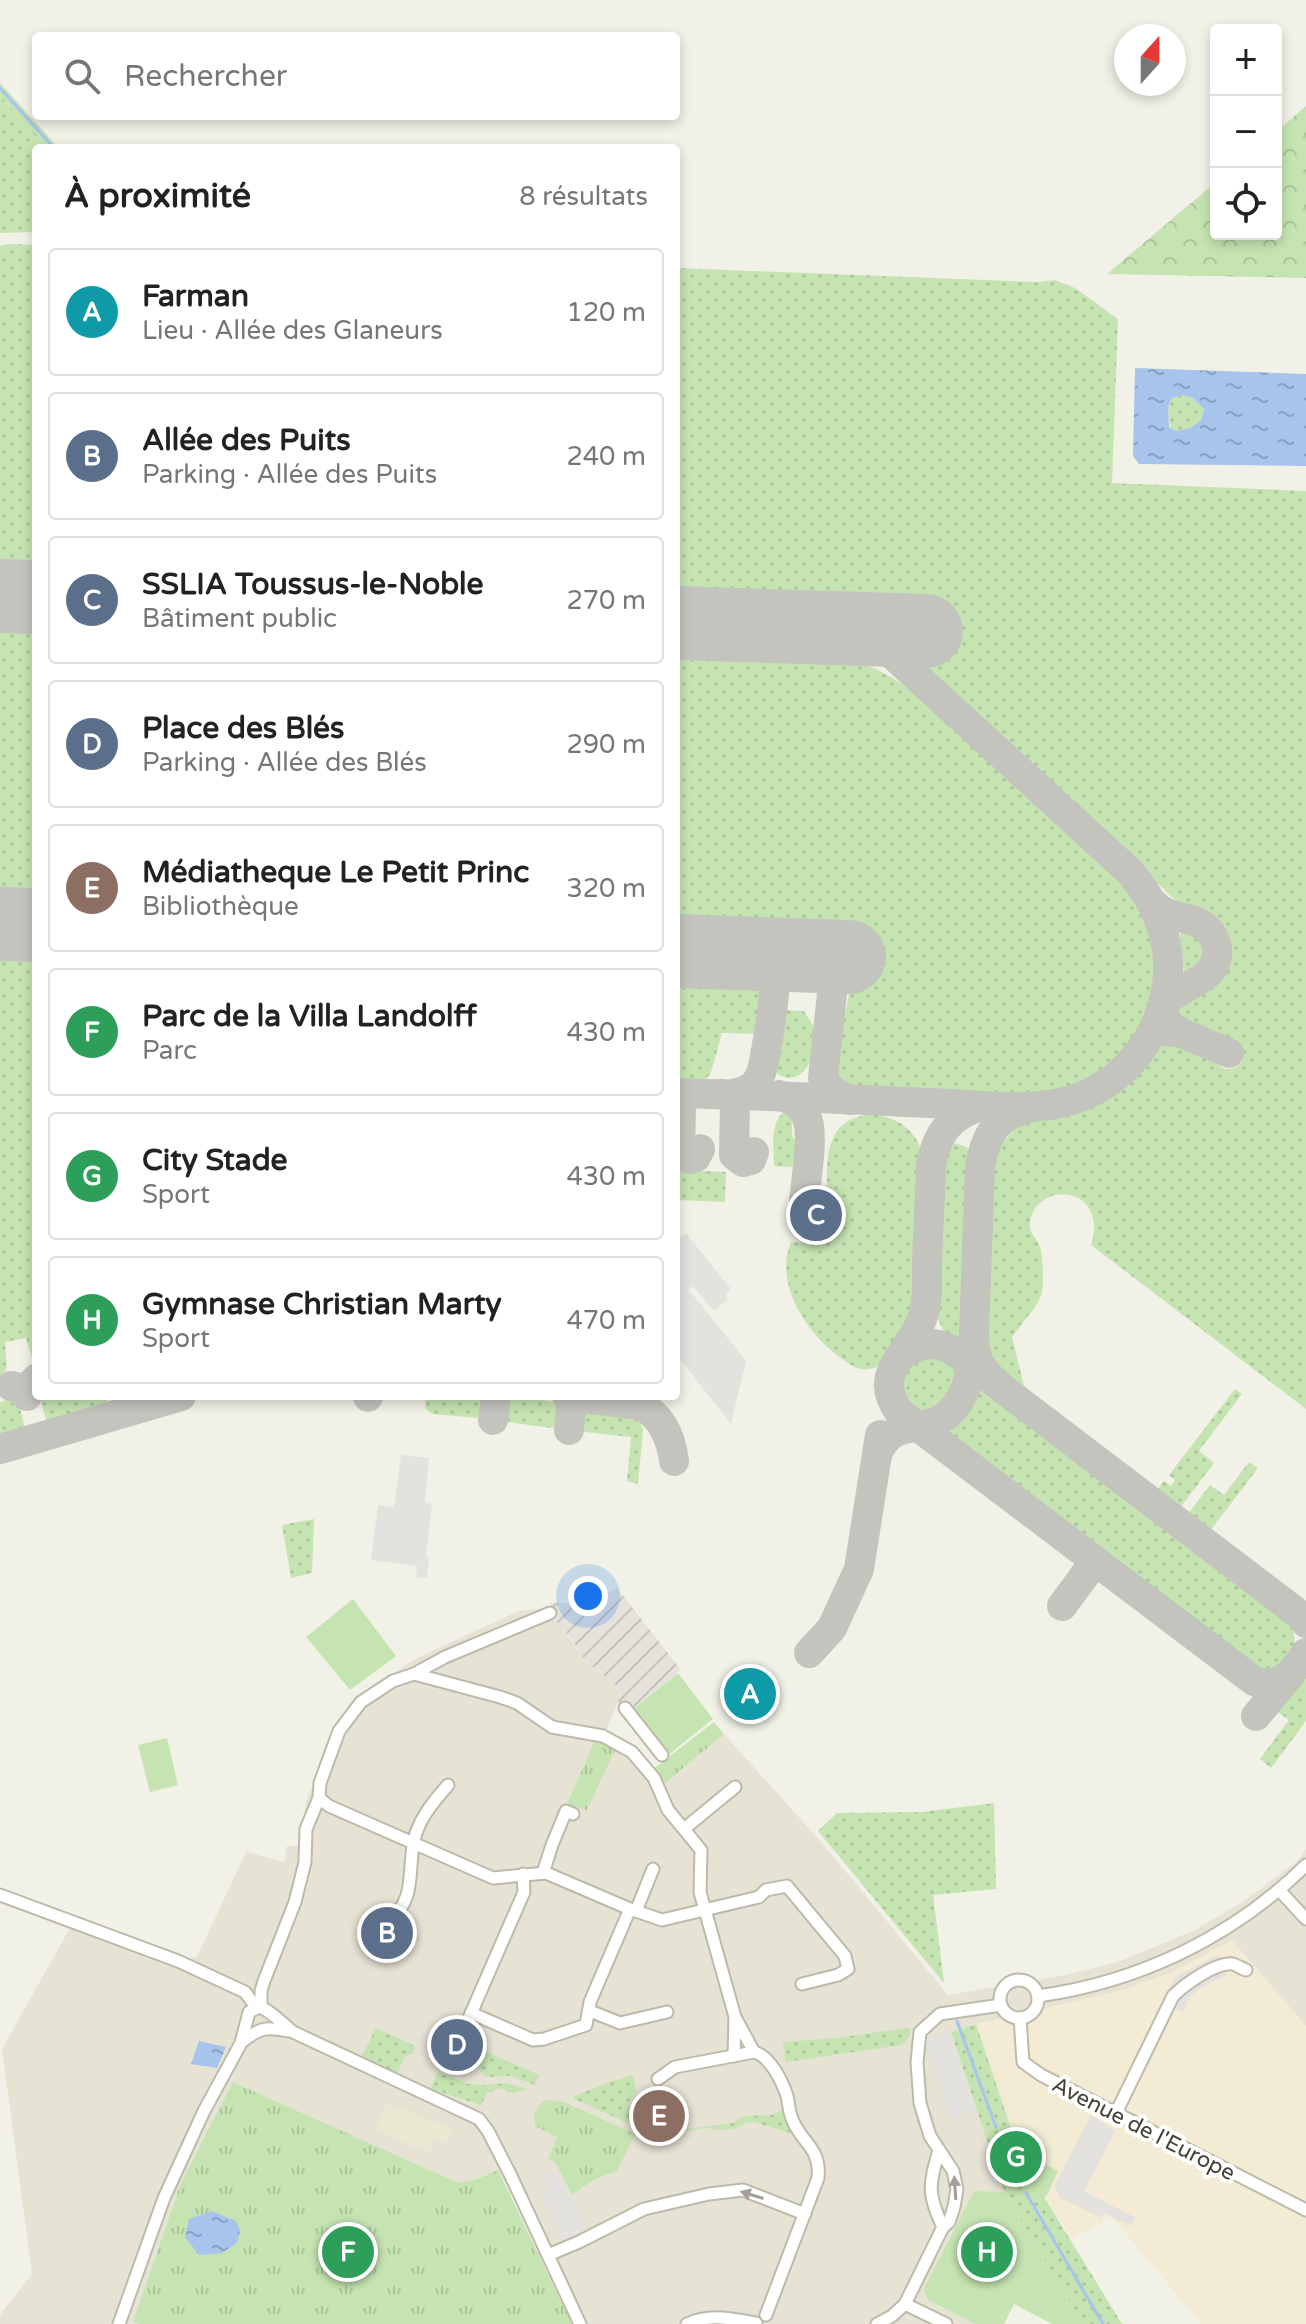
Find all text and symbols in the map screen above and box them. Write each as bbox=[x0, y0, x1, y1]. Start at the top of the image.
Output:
north arrow bbox=[1114, 24, 1186, 96]
map controls bbox=[1210, 24, 1282, 240]
button: + bbox=[1210, 24, 1282, 96]
search box bbox=[32, 32, 680, 120]
icon: search bbox=[60, 54, 104, 98]
text: Rechercher bbox=[124, 58, 287, 95]
button: − bbox=[1210, 96, 1282, 168]
button: locate bbox=[1210, 168, 1282, 240]
text: À proximité bbox=[64, 176, 251, 217]
text: 8 résultats bbox=[519, 181, 648, 212]
text: Farman bbox=[142, 278, 249, 315]
text: A bbox=[82, 297, 102, 328]
text: 120 m bbox=[566, 297, 646, 328]
text: Lieu · Allée des Glaneurs bbox=[142, 315, 443, 346]
text: Allée des Puits bbox=[142, 422, 351, 459]
text: B bbox=[83, 441, 101, 472]
text: 240 m bbox=[566, 441, 646, 472]
text: Parking · Allée des Puits bbox=[142, 459, 437, 490]
text: SSLIA Toussus-le-Noble bbox=[142, 566, 484, 603]
text: C bbox=[83, 585, 101, 616]
text: 270 m bbox=[566, 585, 646, 616]
text: Bâtiment public bbox=[142, 603, 337, 634]
text: Place des Blés bbox=[142, 710, 345, 747]
text: D bbox=[82, 729, 102, 760]
text: 290 m bbox=[566, 729, 646, 760]
text: Parking · Allée des Blés bbox=[142, 747, 427, 778]
text: Médiatheque Le Petit Princ bbox=[142, 854, 529, 891]
text: E bbox=[84, 873, 100, 904]
text: 320 m bbox=[566, 873, 646, 904]
text: Bibliothèque bbox=[142, 891, 299, 922]
text: Parc de la Villa Landolff bbox=[142, 998, 477, 1035]
text: F bbox=[84, 1017, 100, 1048]
text: 430 m bbox=[566, 1017, 646, 1048]
text: Parc bbox=[142, 1035, 197, 1066]
text: City Stade bbox=[142, 1142, 288, 1179]
text: G bbox=[82, 1161, 102, 1192]
text: 430 m bbox=[566, 1161, 646, 1192]
text: Sport bbox=[142, 1179, 210, 1210]
pin: C bbox=[790, 1185, 842, 1245]
text: Gymnase Christian Marty bbox=[142, 1286, 502, 1323]
text: H bbox=[82, 1305, 102, 1336]
text: 470 m bbox=[566, 1305, 646, 1336]
text: Sport bbox=[142, 1323, 210, 1354]
your location bbox=[568, 1576, 608, 1616]
pin: A bbox=[724, 1664, 776, 1724]
pin: B bbox=[361, 1903, 413, 1963]
pin: D bbox=[431, 2015, 483, 2075]
street label: Avenue de l'Europe bbox=[1048, 2071, 1239, 2186]
pin: E bbox=[633, 2086, 685, 2146]
pin: G bbox=[990, 2127, 1042, 2187]
one-way arrow bbox=[948, 2175, 961, 2201]
one-way arrow bbox=[739, 2188, 763, 2201]
pin: F bbox=[322, 2222, 374, 2282]
pin: H bbox=[961, 2222, 1013, 2282]

